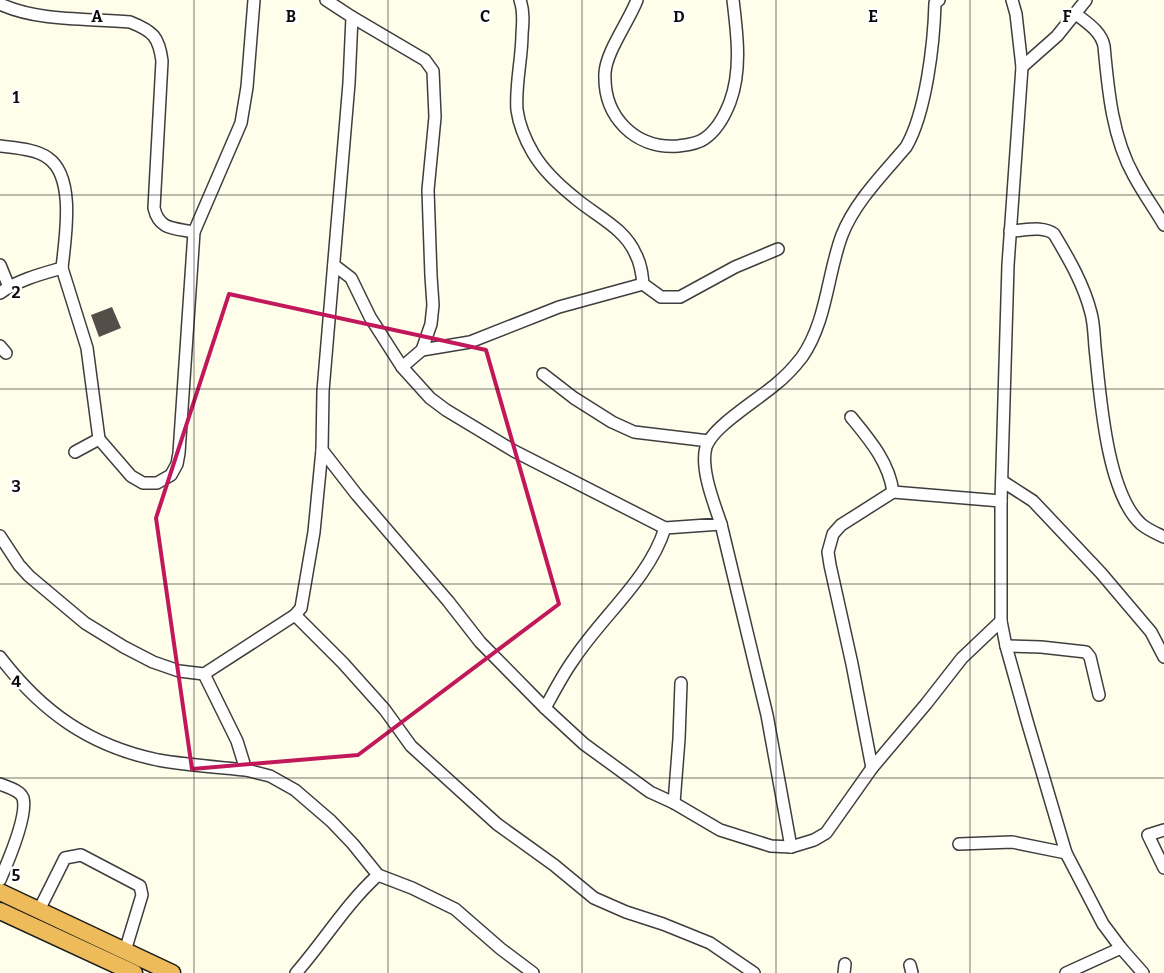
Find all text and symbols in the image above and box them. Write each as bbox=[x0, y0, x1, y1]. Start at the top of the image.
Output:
text: A bbox=[91, 7, 103, 26]
text: B bbox=[286, 7, 296, 26]
text: C bbox=[480, 7, 490, 26]
text: D bbox=[673, 7, 685, 26]
text: E bbox=[868, 7, 878, 26]
text: F bbox=[1063, 7, 1072, 26]
text: 1 bbox=[13, 88, 20, 107]
text: 2 bbox=[11, 283, 21, 302]
text: 3 bbox=[11, 477, 21, 496]
text: 4 bbox=[11, 672, 21, 691]
text: 5 bbox=[12, 866, 21, 885]

